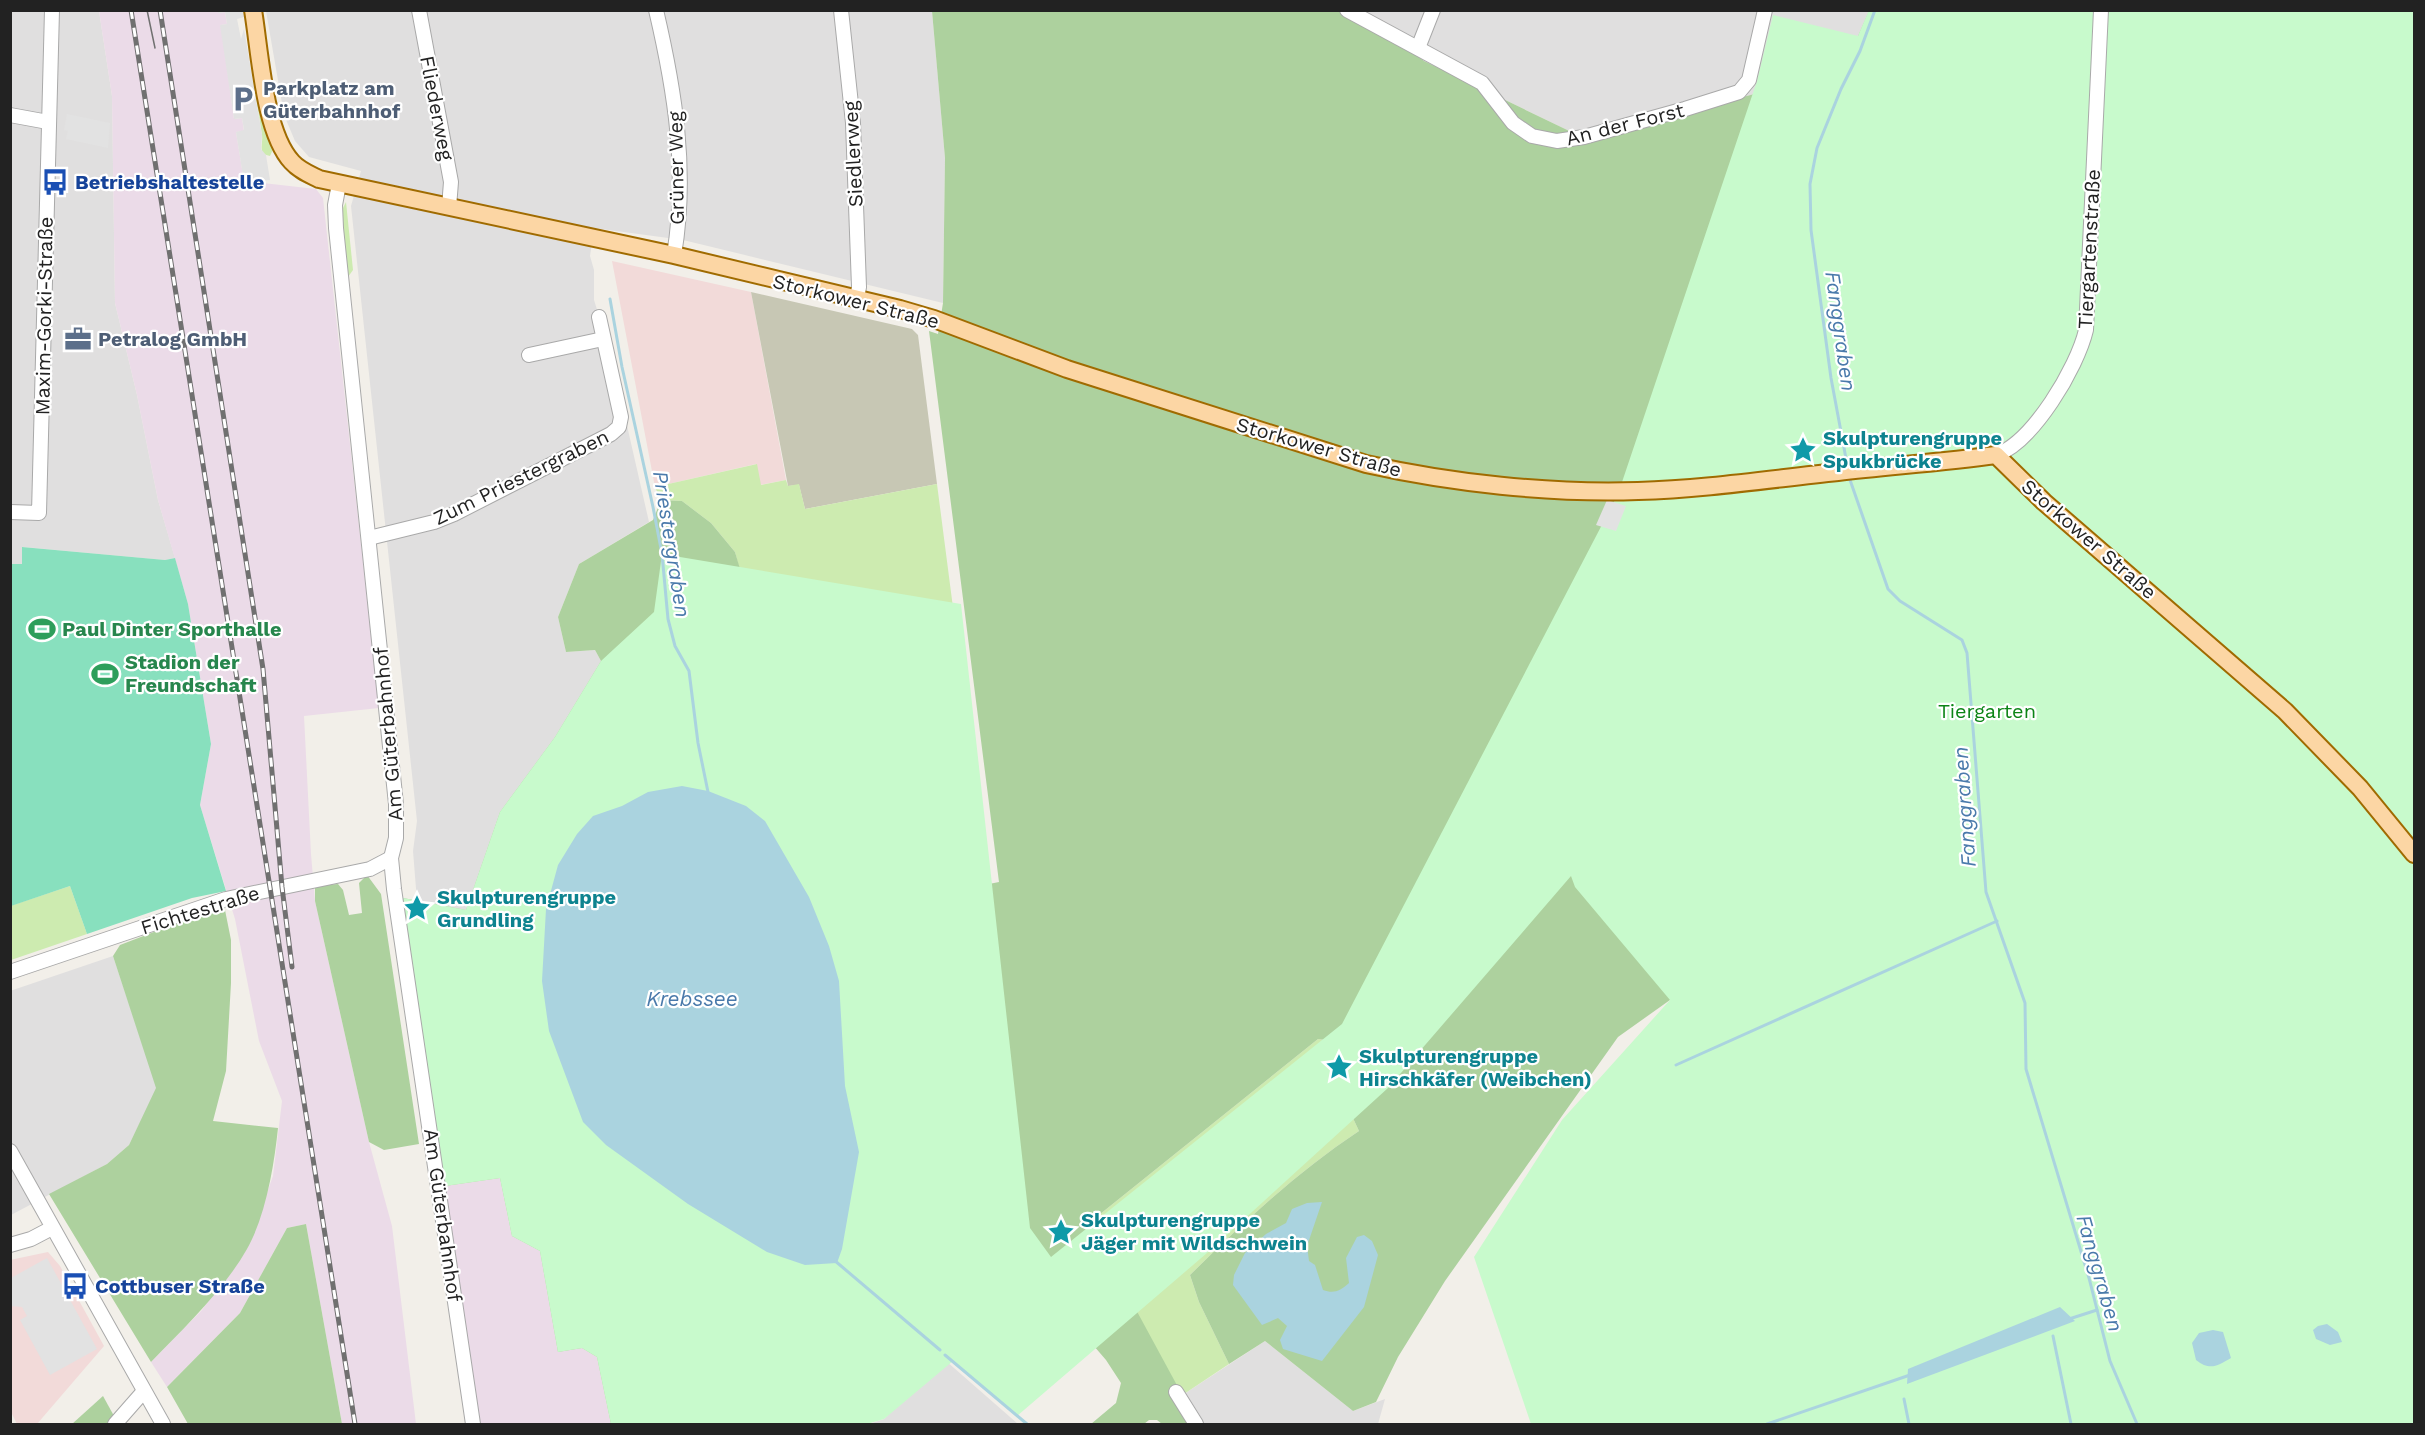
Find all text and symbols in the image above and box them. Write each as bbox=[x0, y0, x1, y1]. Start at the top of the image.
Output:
street label: Fliederweg bbox=[415, 54, 459, 163]
place label: Parkplatz am Güterbahnhof bbox=[263, 76, 401, 123]
parking icon: Parkplatz am Güterbahnhof bbox=[228, 84, 258, 114]
street label: An der Forst bbox=[1564, 98, 1687, 150]
street label: Siedlerweg bbox=[838, 100, 868, 208]
street label: Grüner Weg bbox=[663, 111, 689, 225]
bus stop icon: Betriebshaltestelle bbox=[40, 167, 70, 197]
street label: Tiergartenstraße bbox=[2073, 168, 2105, 330]
place label: Betriebshaltestelle bbox=[75, 170, 264, 194]
street label: Maxim-Gorki-Straße bbox=[30, 216, 58, 416]
street label: Storkower Straße bbox=[770, 269, 942, 333]
water label: Fanggraben bbox=[1820, 269, 1862, 393]
office icon: Petralog GmbH bbox=[63, 324, 93, 354]
place label: Petralog GmbH bbox=[98, 327, 247, 351]
street label: Storkower Straße bbox=[1234, 412, 1404, 482]
street label: Zum Priestergraben bbox=[429, 424, 613, 530]
place label: Skulpturengruppe Spukbrücke bbox=[1823, 426, 2002, 473]
place icon: Skulpturengruppe Spukbrücke bbox=[1788, 435, 1818, 465]
water label: Priestergraben bbox=[648, 469, 696, 619]
street label: Storkower Straße bbox=[2017, 474, 2161, 604]
sports icon: Paul Dinter Sporthalle bbox=[27, 614, 57, 644]
place label: Paul Dinter Sporthalle bbox=[62, 617, 281, 641]
street label: Am Güterbahnhof bbox=[368, 646, 408, 822]
place label: Stadion der Freundschaft bbox=[125, 650, 257, 697]
sports icon: Stadion der Freundschaft bbox=[90, 659, 120, 689]
park label: Tiergarten bbox=[1938, 699, 2036, 723]
water label: Fanggraben bbox=[1947, 746, 1981, 868]
street label: Fichtestraße bbox=[138, 881, 262, 939]
place label: Skulpturengruppe Grundling bbox=[437, 885, 616, 932]
place icon: Skulpturengruppe Grundling bbox=[402, 893, 432, 923]
water label: Krebssee bbox=[646, 986, 738, 1011]
place label: Skulpturengruppe Hirschkäfer (Weibchen) bbox=[1359, 1044, 1592, 1091]
place icon: Skulpturengruppe Hirschkäfer (Weibchen) bbox=[1324, 1052, 1354, 1082]
street label: Am Güterbahnhof bbox=[419, 1127, 467, 1303]
place label: Skulpturengruppe Jäger mit Wildschwein bbox=[1081, 1208, 1307, 1255]
water label: Fanggraben bbox=[2071, 1211, 2129, 1335]
place icon: Skulpturengruppe Jäger mit Wildschwein bbox=[1046, 1217, 1076, 1247]
bus stop icon: Cottbuser Straße bbox=[60, 1271, 90, 1301]
place label: Cottbuser Straße bbox=[95, 1274, 265, 1298]

